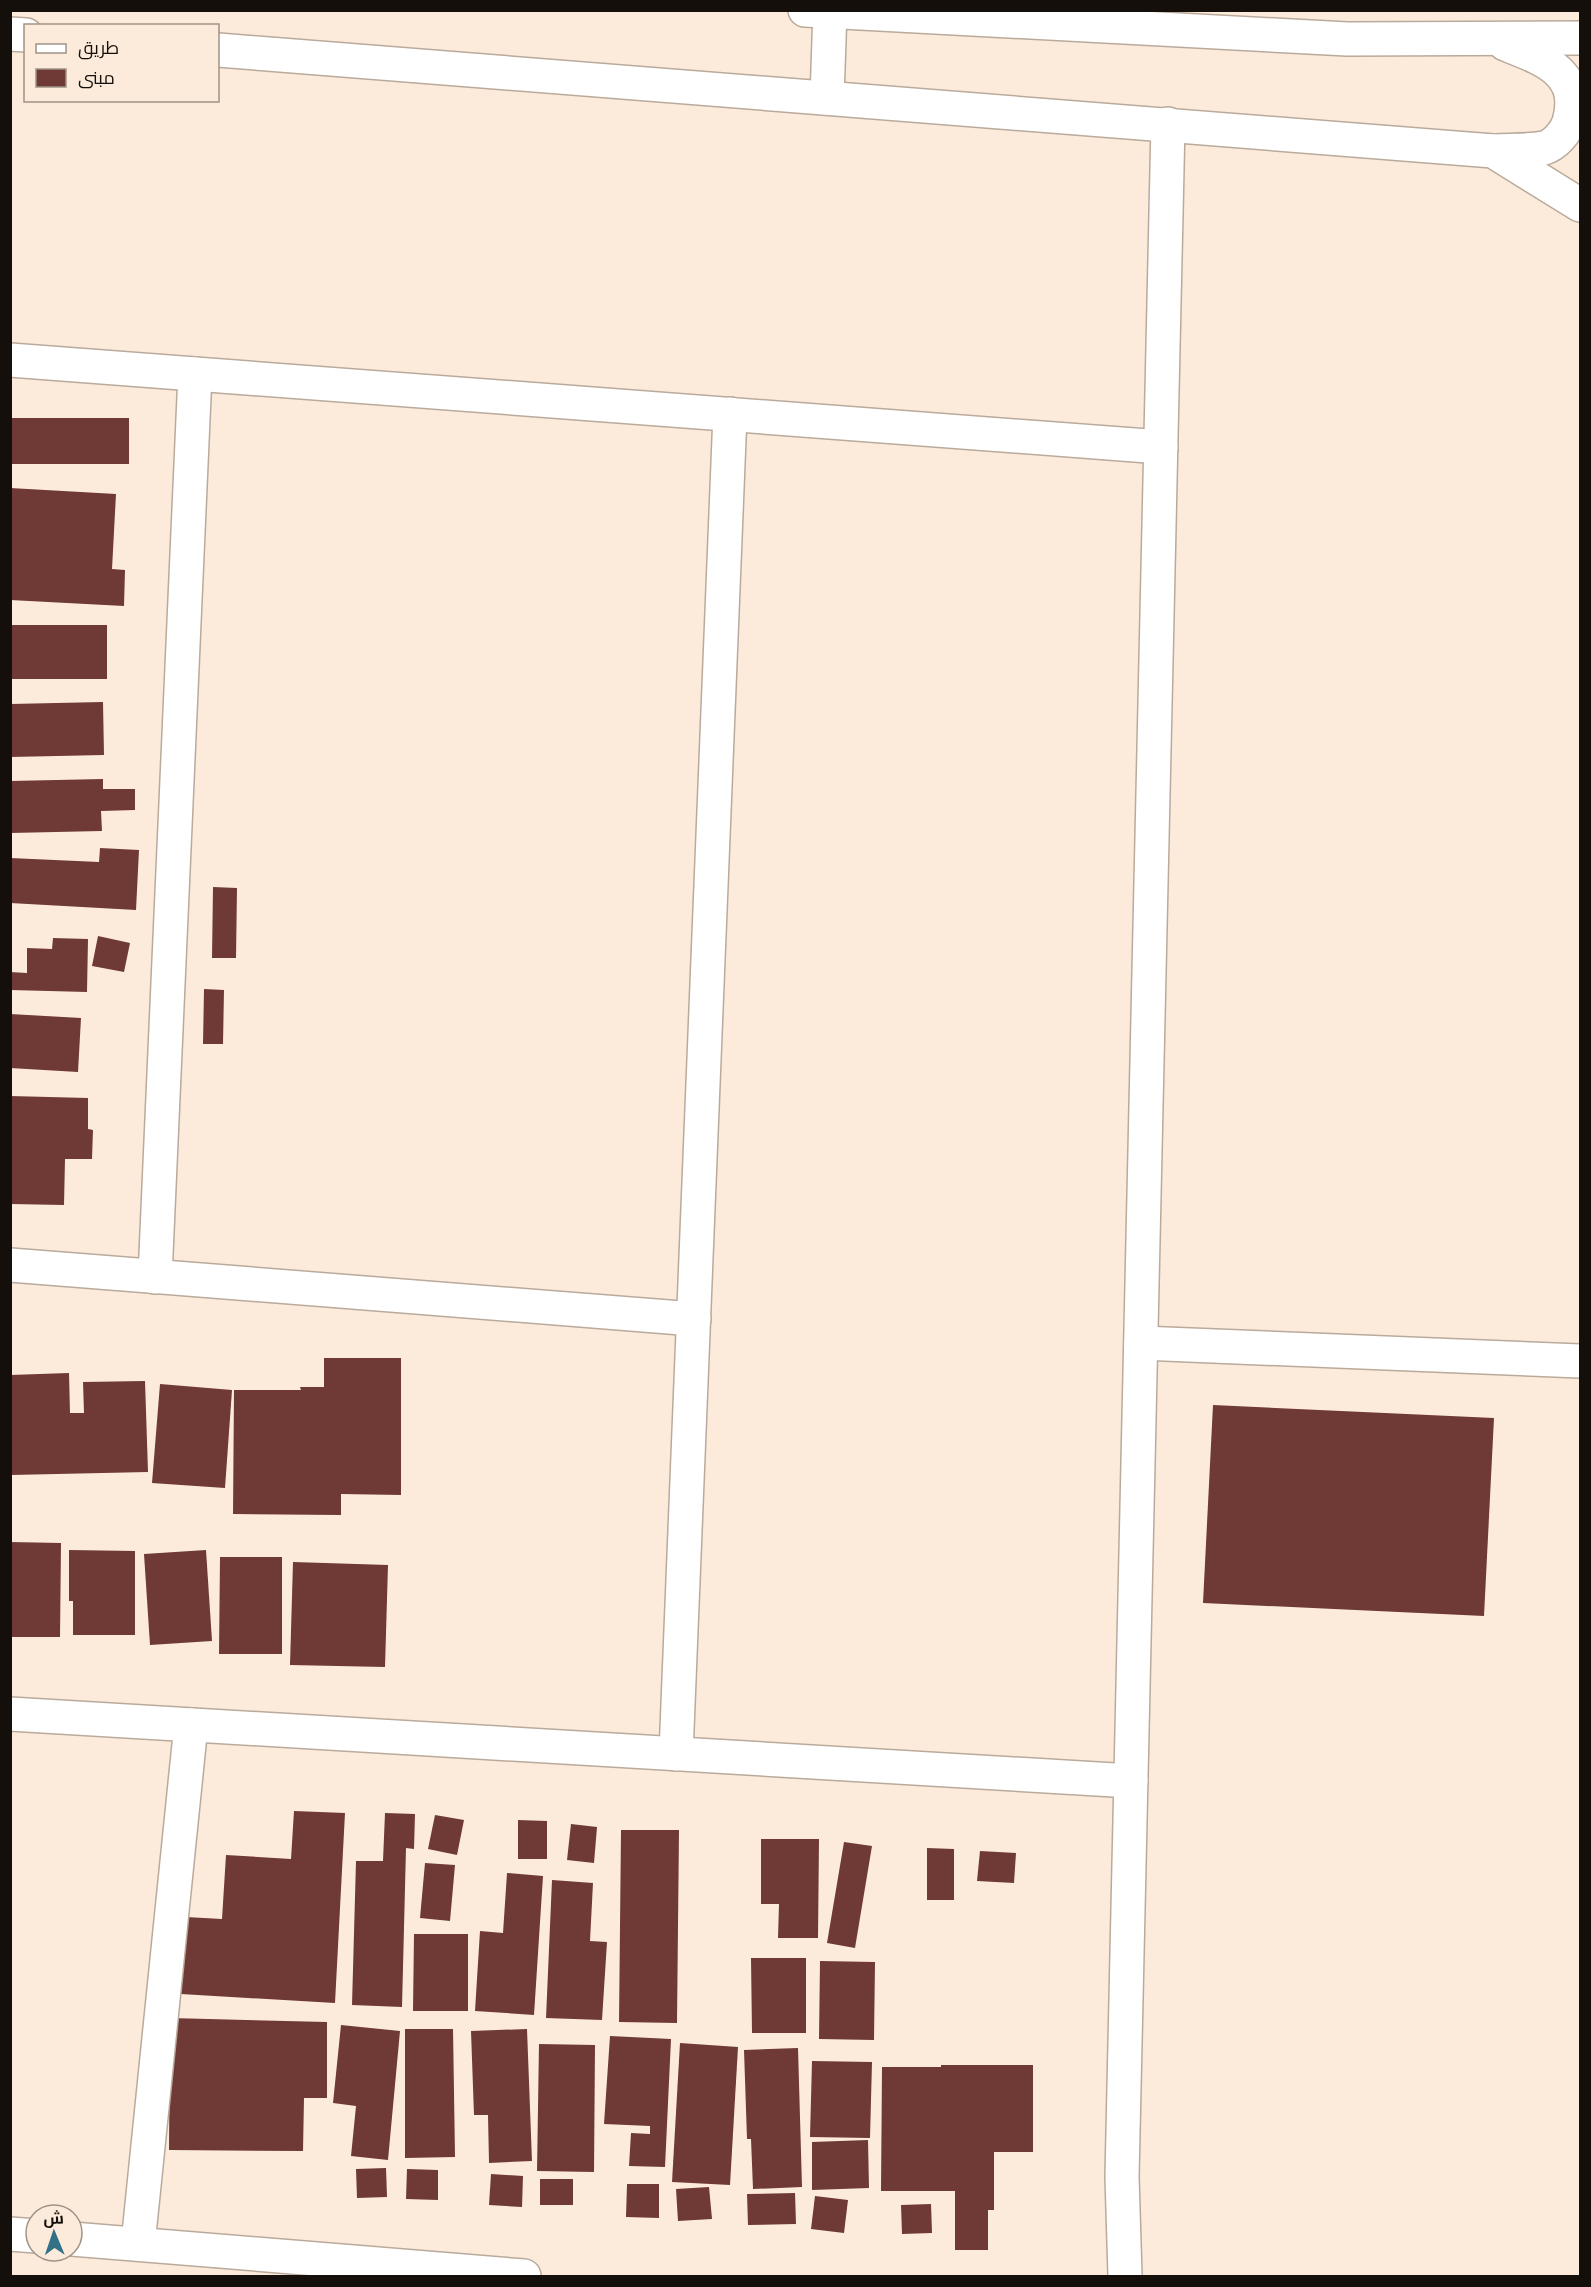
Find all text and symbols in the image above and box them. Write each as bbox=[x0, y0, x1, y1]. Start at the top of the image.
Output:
legend bbox=[24, 24, 219, 102]
text: طريق bbox=[78, 36, 119, 61]
text: مبنى bbox=[78, 66, 115, 91]
north arrow bbox=[24, 2203, 84, 2263]
text: ش bbox=[43, 2208, 64, 2230]

